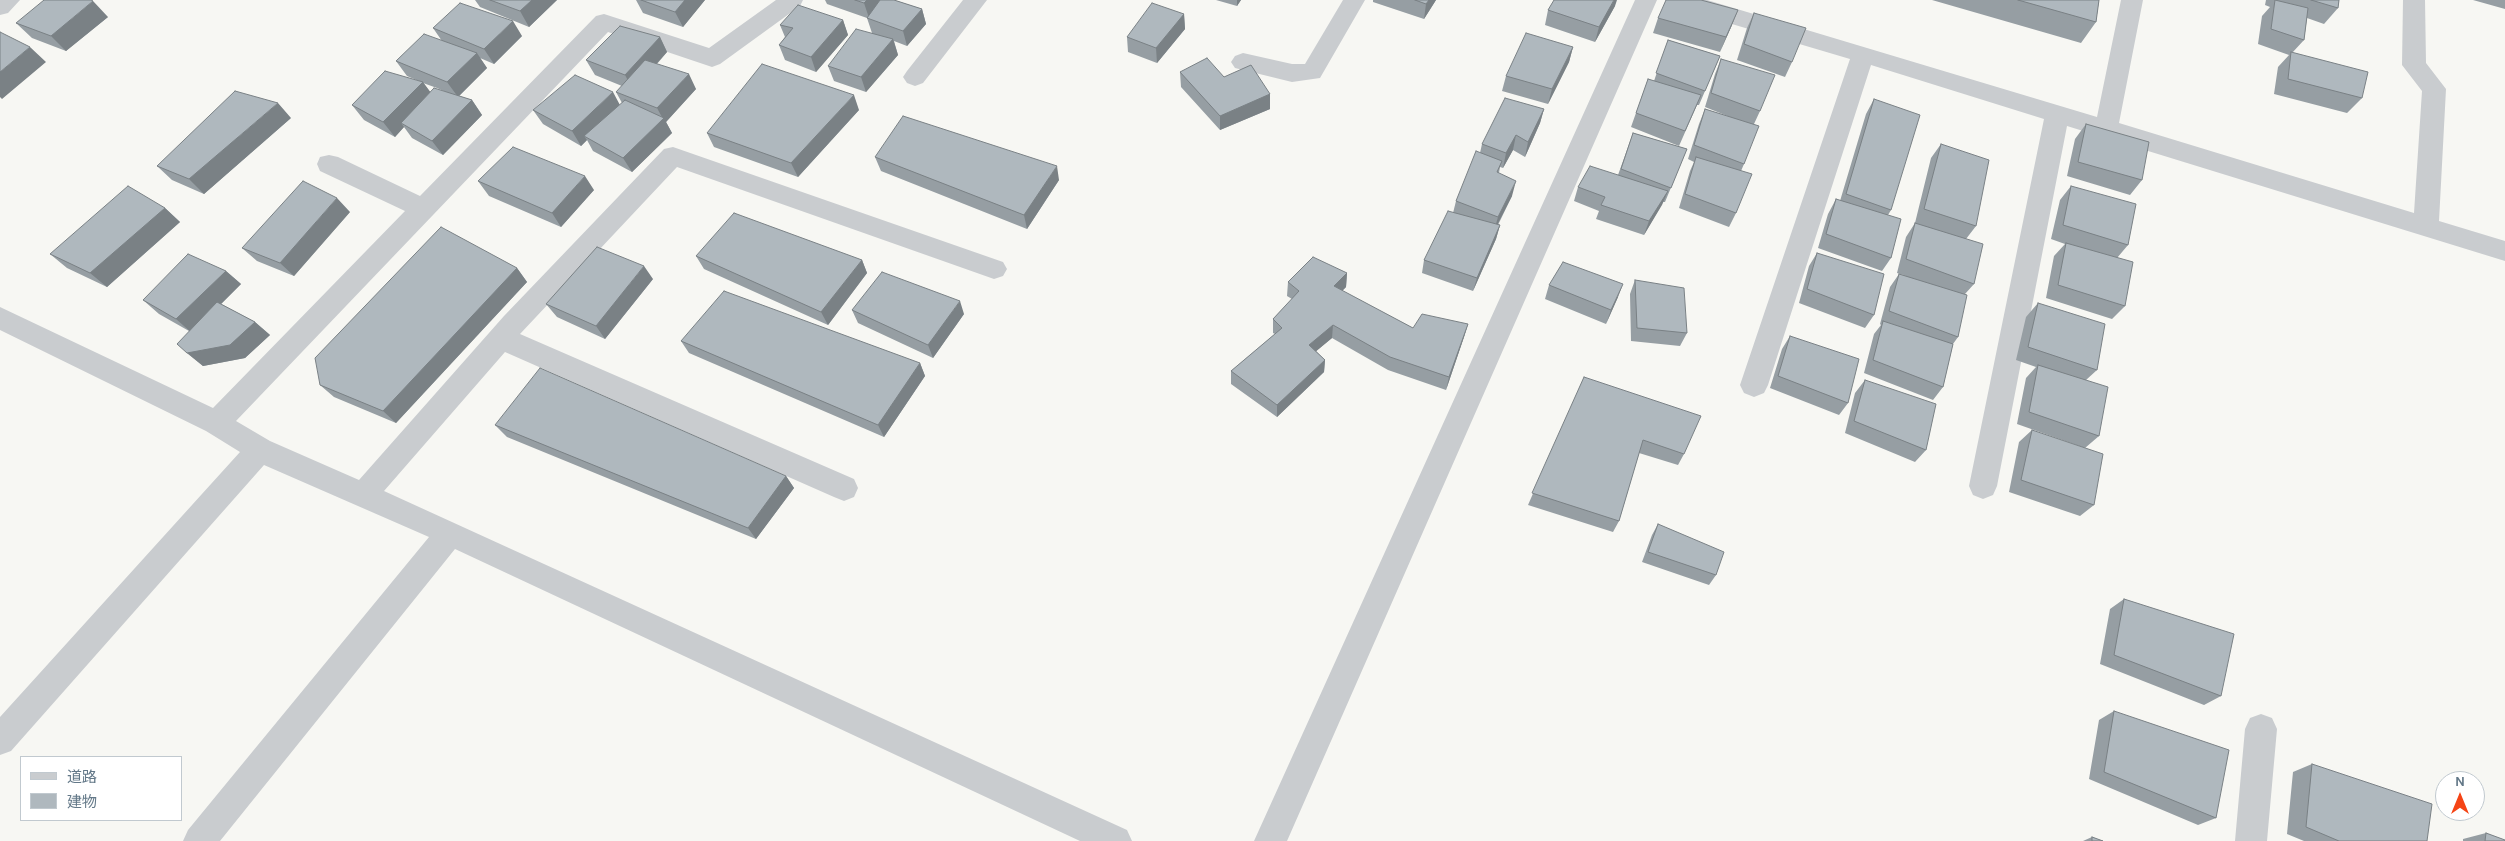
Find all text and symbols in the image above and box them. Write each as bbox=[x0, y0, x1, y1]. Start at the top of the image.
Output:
legend bbox=[20, 756, 182, 821]
text: 道路 bbox=[67, 768, 97, 786]
north arrow bbox=[2435, 771, 2485, 821]
text: N bbox=[2455, 773, 2465, 790]
text: 建物 bbox=[67, 793, 97, 811]

